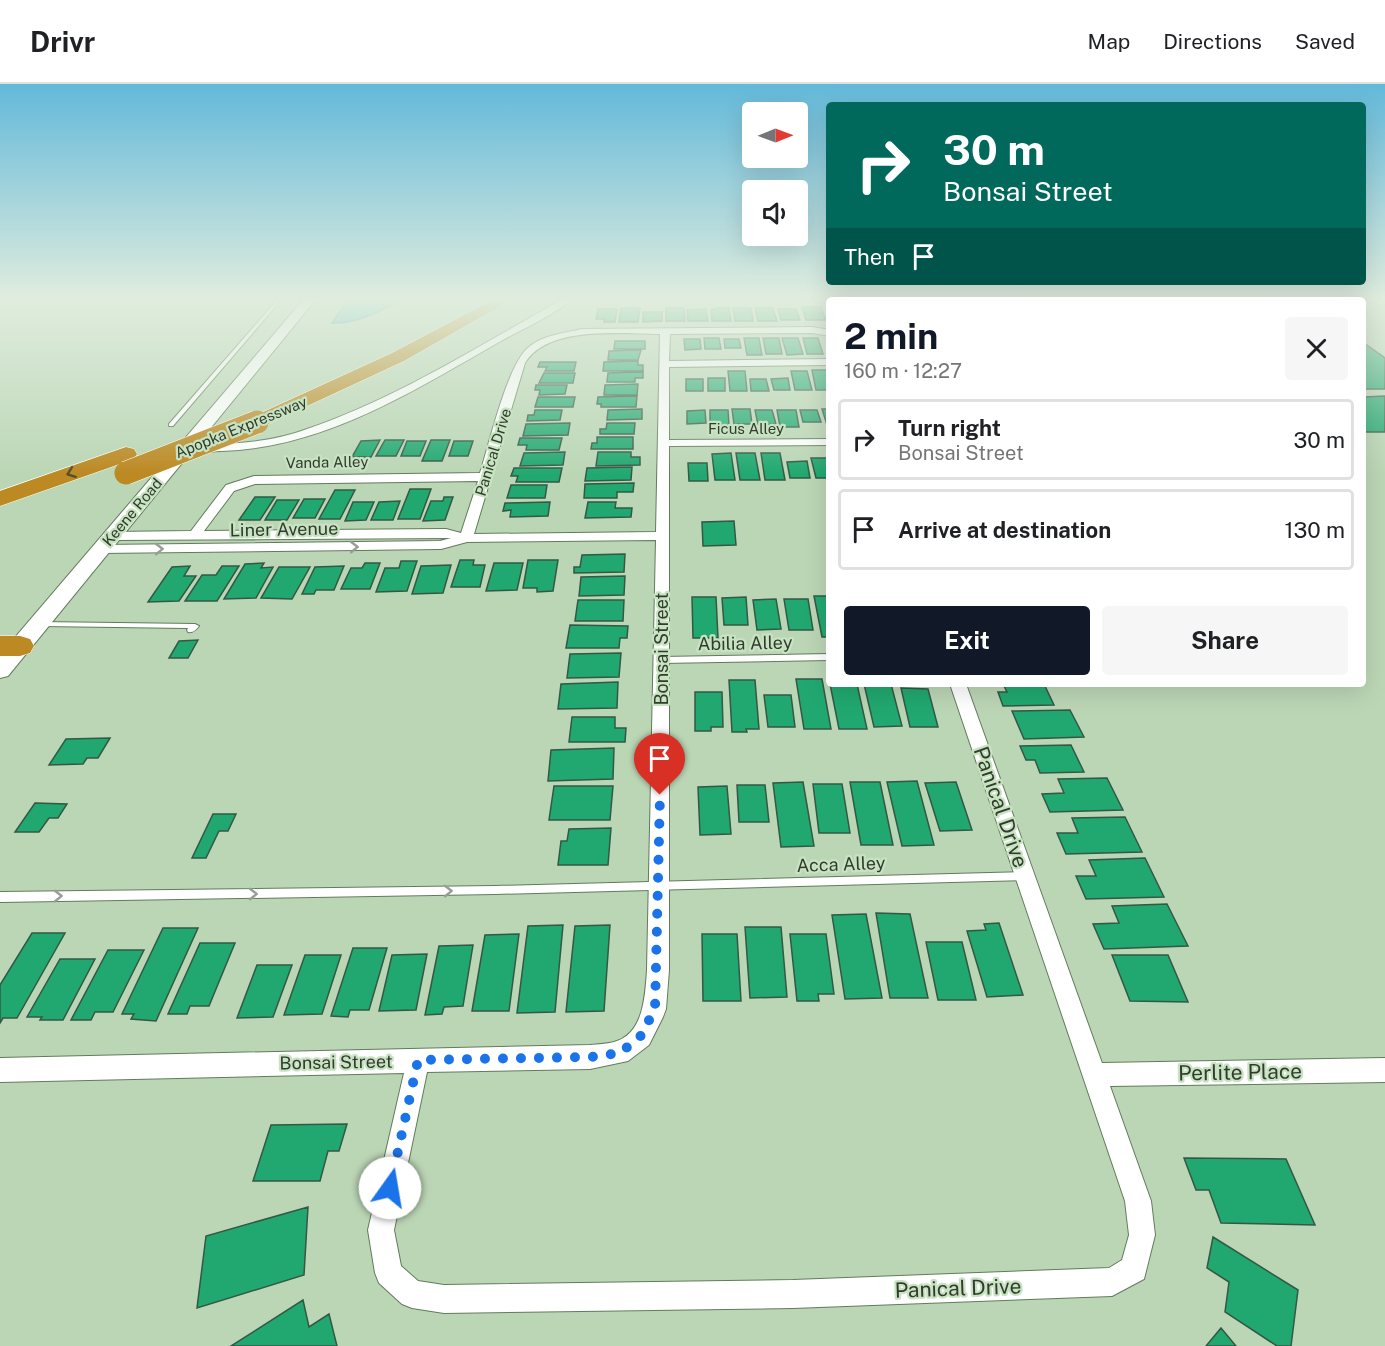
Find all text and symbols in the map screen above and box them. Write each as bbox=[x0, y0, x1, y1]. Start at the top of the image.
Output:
text: Drivr bbox=[30, 25, 95, 58]
text: Map bbox=[1088, 29, 1130, 54]
text: Directions bbox=[1163, 29, 1262, 54]
text: Saved bbox=[1295, 29, 1355, 54]
north arrow bbox=[742, 102, 808, 168]
map controls bbox=[742, 102, 808, 246]
text: 30 m bbox=[943, 125, 1045, 174]
icon: right bbox=[844, 126, 922, 204]
text: Bonsai Street bbox=[943, 175, 1113, 207]
button: sound bbox=[742, 180, 808, 246]
icon: arrive bbox=[907, 240, 940, 273]
text: Then bbox=[844, 244, 895, 270]
text: 2 min bbox=[844, 315, 938, 357]
button: close bbox=[1285, 317, 1348, 380]
text: 160 m · 12:27 bbox=[844, 359, 962, 383]
street label: Apopka Expressway bbox=[173, 393, 309, 461]
street label: Panical Drive bbox=[472, 406, 514, 498]
text: Turn right bbox=[898, 415, 1001, 441]
street label: Ficus Alley bbox=[708, 420, 784, 437]
icon: right bbox=[847, 423, 880, 456]
text: 30 m bbox=[1293, 427, 1345, 453]
text: Bonsai Street bbox=[898, 441, 1024, 465]
street label: Vanda Alley bbox=[285, 453, 369, 471]
one-way arrow bbox=[66, 466, 77, 479]
street label: Keene Road bbox=[99, 475, 165, 549]
icon: arrive bbox=[847, 513, 880, 546]
text: Arrive at destination bbox=[898, 517, 1111, 543]
text: 130 m bbox=[1284, 517, 1345, 543]
street label: Liner Avenue bbox=[229, 518, 339, 540]
one-way arrow bbox=[350, 540, 359, 553]
one-way arrow bbox=[155, 543, 164, 555]
street label: Bonsai Street bbox=[651, 592, 672, 706]
button: Exit bbox=[844, 606, 1090, 675]
button: Share bbox=[1102, 606, 1348, 675]
street label: Abilia Alley bbox=[697, 632, 793, 654]
pin bbox=[634, 733, 685, 795]
icon: arrive bbox=[643, 742, 676, 775]
street label: Panical Drive bbox=[969, 743, 1033, 871]
street label: Acca Alley bbox=[796, 852, 886, 876]
one-way arrow bbox=[444, 885, 453, 897]
one-way arrow bbox=[249, 888, 258, 900]
one-way arrow bbox=[54, 890, 63, 903]
street label: Bonsai Street bbox=[279, 1051, 393, 1073]
street label: Perlite Place bbox=[1178, 1058, 1302, 1086]
position arrow bbox=[358, 1156, 422, 1220]
street label: Panical Drive bbox=[894, 1273, 1022, 1303]

